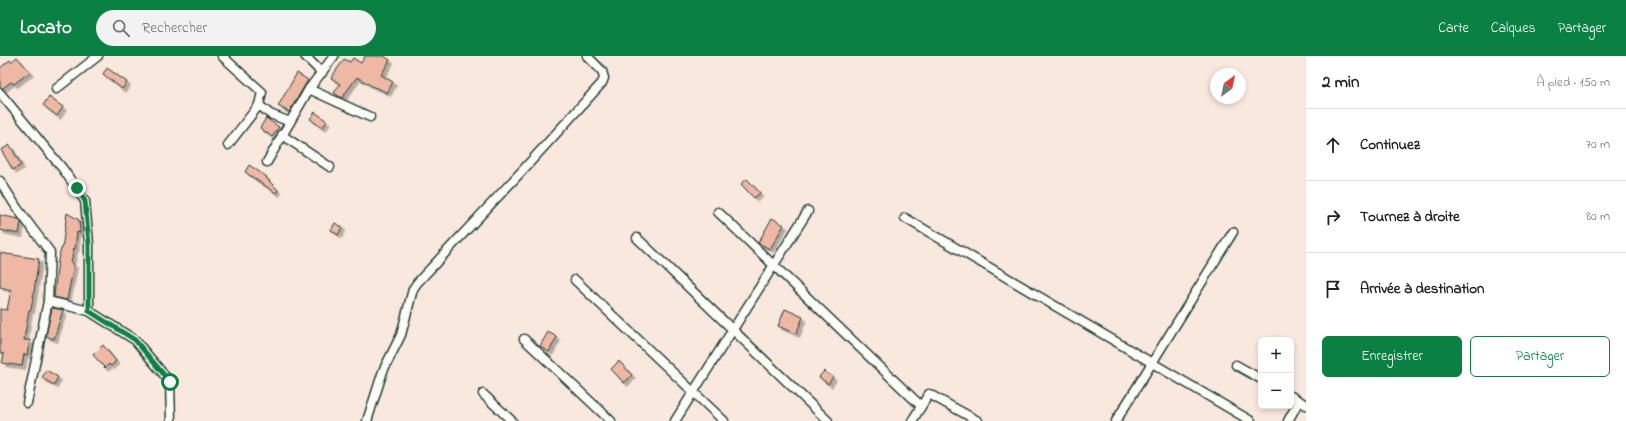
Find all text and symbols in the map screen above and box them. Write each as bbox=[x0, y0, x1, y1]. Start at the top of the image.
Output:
search box bbox=[96, 10, 376, 46]
text: Locato bbox=[20, 15, 72, 42]
icon: search bbox=[110, 17, 132, 39]
text: Rechercher bbox=[142, 17, 207, 39]
text: Carte bbox=[1438, 18, 1469, 39]
text: Calques bbox=[1491, 18, 1536, 39]
text: Partager bbox=[1558, 18, 1606, 39]
north arrow bbox=[1210, 68, 1246, 104]
text: 2 min bbox=[1322, 70, 1359, 95]
text: À pied · 150 m bbox=[1536, 73, 1610, 92]
icon: ahead bbox=[1322, 134, 1344, 156]
text: Continuez bbox=[1360, 134, 1420, 156]
text: 70 m bbox=[1586, 135, 1610, 154]
route end bbox=[68, 179, 86, 197]
icon: right bbox=[1322, 206, 1344, 228]
text: Tournez à droite bbox=[1360, 206, 1460, 228]
text: 80 m bbox=[1586, 207, 1610, 226]
icon: arrive bbox=[1322, 278, 1344, 300]
text: Arrivée à destination bbox=[1360, 278, 1485, 300]
button: Enregistrer bbox=[1322, 336, 1462, 377]
button: Partager bbox=[1470, 336, 1610, 377]
map controls bbox=[1258, 337, 1294, 409]
button: + bbox=[1258, 337, 1294, 373]
route start bbox=[161, 373, 179, 391]
button: − bbox=[1258, 373, 1294, 409]

